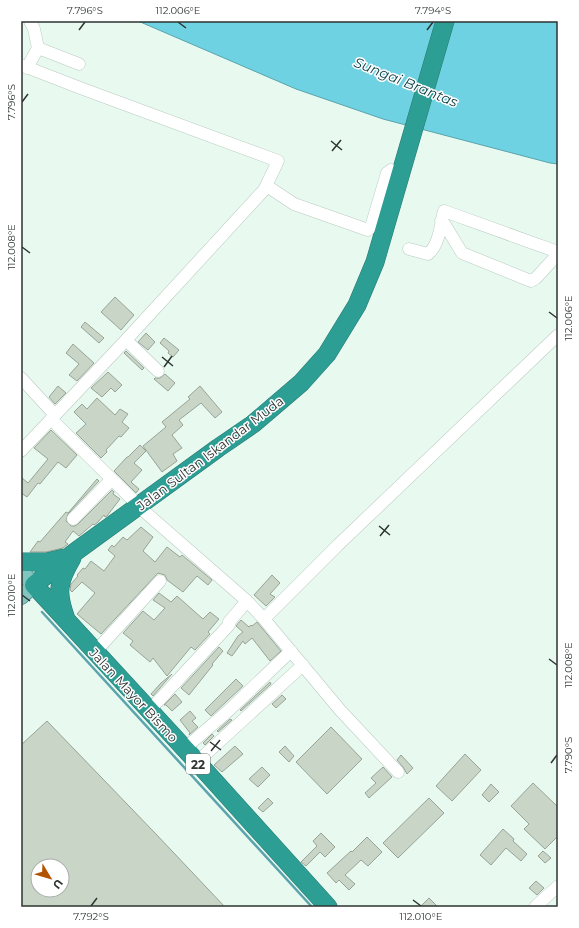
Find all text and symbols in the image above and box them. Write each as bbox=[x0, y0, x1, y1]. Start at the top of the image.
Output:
text: 7.796°S bbox=[67, 4, 103, 17]
text: 112.006°E bbox=[155, 4, 201, 17]
text: 7.794°S bbox=[415, 4, 451, 17]
water label: Sungai Brantas bbox=[351, 53, 461, 111]
text: 7.796°S bbox=[5, 84, 18, 120]
text: 112.008°E bbox=[5, 224, 18, 270]
text: 112.006°E bbox=[562, 295, 575, 341]
street label: Jalan Sultan Iskandar Muda bbox=[133, 393, 287, 514]
text: 112.010°E bbox=[5, 573, 18, 616]
text: 112.008°E bbox=[562, 642, 575, 688]
street label: Jalan Mayor Bismo bbox=[86, 644, 182, 745]
text: 7.790°S bbox=[562, 737, 575, 773]
road number: 22 bbox=[186, 754, 210, 774]
north arrow bbox=[30, 858, 70, 898]
text: U bbox=[50, 876, 66, 892]
text: 7.792°S bbox=[73, 910, 109, 923]
text: 112.010°E bbox=[400, 910, 443, 923]

